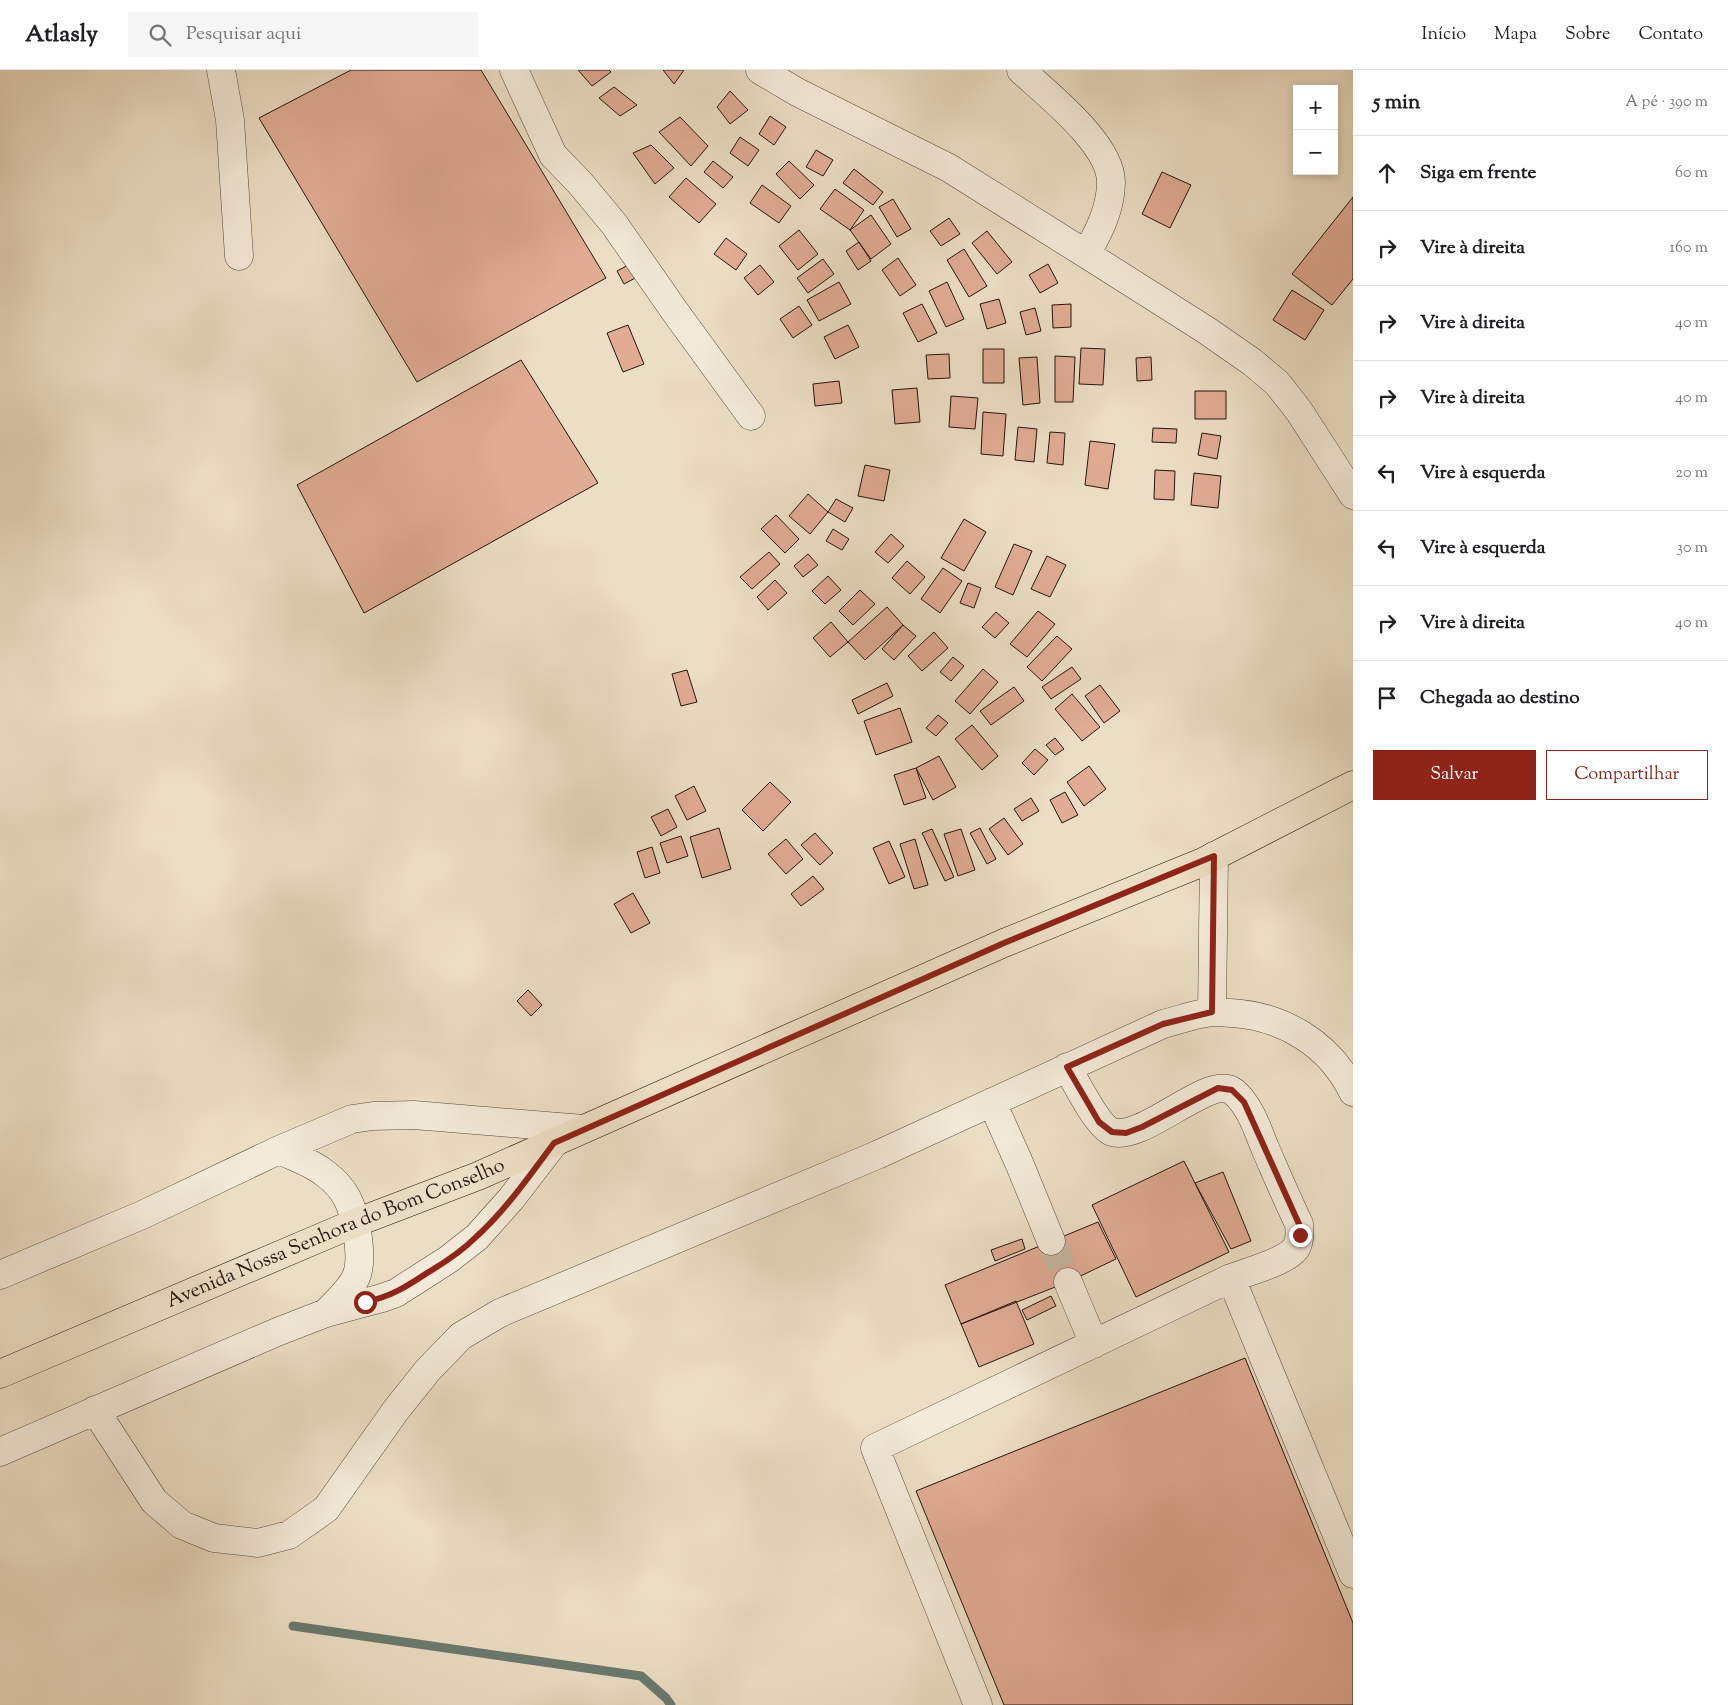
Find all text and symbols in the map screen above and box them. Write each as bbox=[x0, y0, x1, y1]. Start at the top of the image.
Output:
search box bbox=[128, 12, 478, 57]
text: Atlasly bbox=[25, 18, 98, 52]
icon: search bbox=[146, 21, 174, 49]
text: Pesquisar aqui bbox=[186, 21, 301, 48]
text: Início bbox=[1421, 22, 1466, 48]
text: Mapa bbox=[1494, 22, 1537, 48]
text: Sobre bbox=[1565, 22, 1610, 48]
text: Contato bbox=[1638, 22, 1703, 48]
map controls bbox=[1293, 85, 1338, 175]
button: + bbox=[1293, 85, 1338, 130]
text: 5 min bbox=[1373, 88, 1420, 118]
text: A pé · 390 m bbox=[1625, 91, 1708, 114]
button: − bbox=[1293, 130, 1338, 175]
icon: ahead bbox=[1373, 159, 1401, 187]
text: Siga em frente bbox=[1420, 160, 1536, 187]
text: 60 m bbox=[1675, 162, 1708, 185]
icon: right bbox=[1373, 234, 1401, 262]
text: Vire à direita bbox=[1420, 235, 1525, 262]
text: 160 m bbox=[1670, 237, 1708, 260]
icon: right bbox=[1373, 309, 1401, 337]
text: Vire à direita bbox=[1420, 310, 1525, 337]
text: 40 m bbox=[1675, 312, 1708, 335]
icon: right bbox=[1373, 384, 1401, 412]
text: Vire à direita bbox=[1420, 385, 1525, 412]
text: 40 m bbox=[1675, 387, 1708, 410]
icon: left bbox=[1373, 459, 1401, 487]
text: Vire à esquerda bbox=[1420, 460, 1546, 487]
text: 20 m bbox=[1675, 462, 1708, 485]
icon: left bbox=[1373, 534, 1401, 562]
text: Vire à esquerda bbox=[1420, 535, 1546, 562]
text: 30 m bbox=[1677, 537, 1708, 560]
icon: right bbox=[1373, 609, 1401, 637]
text: Vire à direita bbox=[1420, 610, 1525, 637]
text: 40 m bbox=[1675, 612, 1708, 635]
icon: arrive bbox=[1373, 684, 1401, 712]
text: Chegada ao destino bbox=[1420, 685, 1580, 712]
button: Salvar bbox=[1373, 750, 1536, 800]
button: Compartilhar bbox=[1546, 750, 1708, 800]
street label: Avenida Nossa Senhora do Bom Conselho bbox=[162, 1151, 510, 1316]
route end bbox=[1289, 1224, 1312, 1247]
route start bbox=[354, 1291, 377, 1314]

